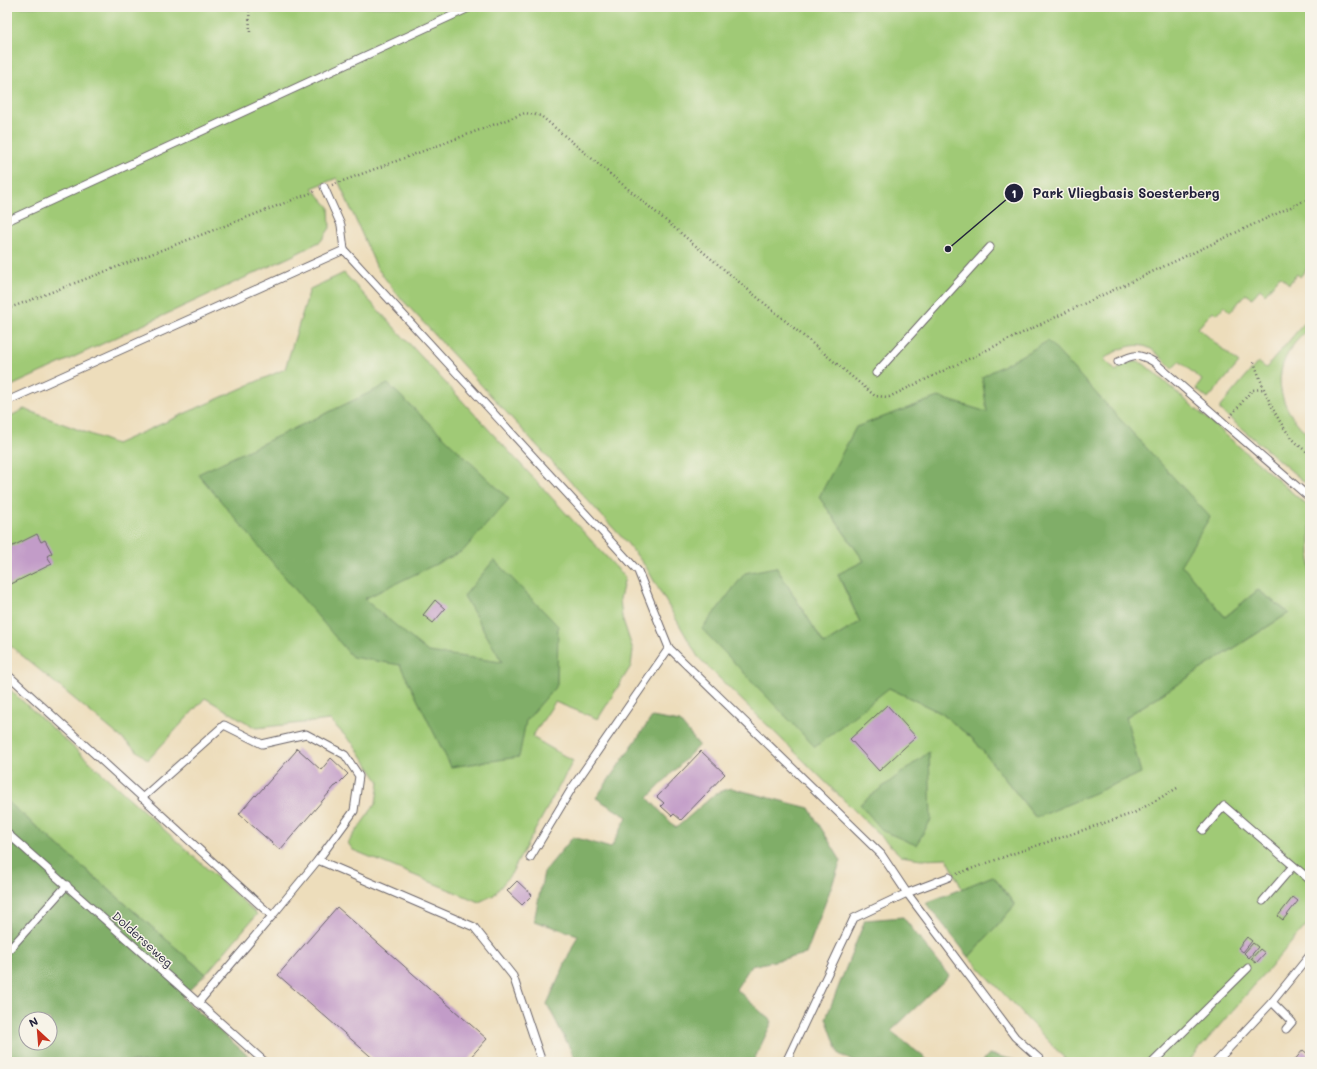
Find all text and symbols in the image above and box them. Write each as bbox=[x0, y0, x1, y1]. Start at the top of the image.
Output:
callout: Park Vliegbasis Soesterberg bbox=[1004, 181, 1227, 206]
text: Park Vliegbasis Soesterberg bbox=[1033, 184, 1220, 201]
text: 1 bbox=[1011, 185, 1017, 201]
street label: Dolderseweg bbox=[109, 907, 177, 971]
north arrow bbox=[18, 1011, 58, 1051]
text: N bbox=[26, 1013, 40, 1030]

